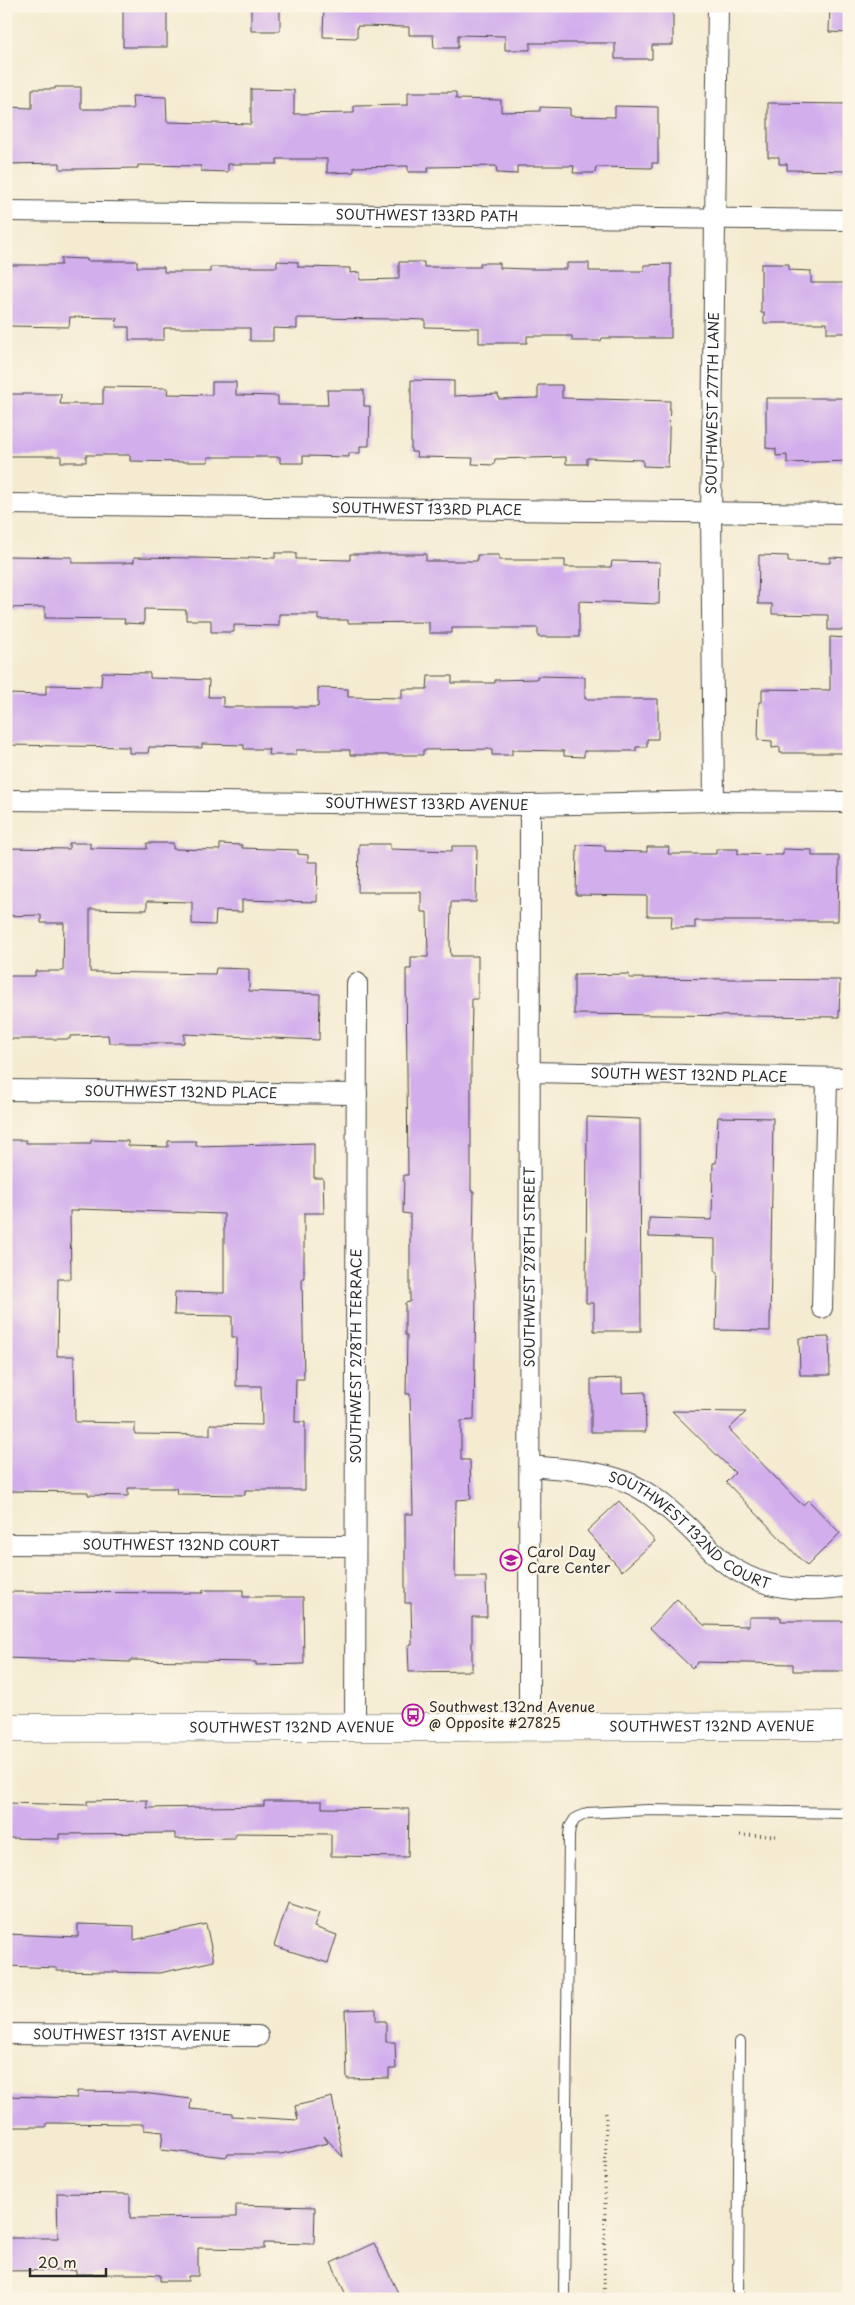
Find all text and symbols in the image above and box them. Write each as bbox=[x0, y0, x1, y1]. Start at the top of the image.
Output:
street label: SOUTHWEST 133RD PATH bbox=[336, 204, 518, 226]
street label: SOUTHWEST 277TH LANE bbox=[700, 311, 724, 494]
street label: SOUTHWEST 133RD PLACE bbox=[332, 497, 522, 520]
street label: SOUTHWEST 133RD AVENUE bbox=[325, 792, 529, 815]
street label: SOUTH WEST 132ND PLACE bbox=[590, 1062, 788, 1087]
street label: SOUTHWEST 132ND PLACE bbox=[84, 1080, 278, 1103]
street label: SOUTHWEST 278TH STREET bbox=[518, 1166, 540, 1367]
street label: SOUTHWEST 278TH TERRACE bbox=[345, 1248, 366, 1464]
street label: SOUTHWEST 132ND COURT bbox=[606, 1466, 774, 1594]
street label: SOUTHWEST 132ND COURT bbox=[82, 1533, 280, 1556]
place label: Carol Day Care Center bbox=[527, 1541, 611, 1578]
school or university icon: Carol Day Care Center bbox=[499, 1548, 523, 1572]
place label: Southwest 132nd Avenue @ Opposite #27825 bbox=[429, 1696, 595, 1733]
bus stop icon: Southwest 132nd Avenue @ Opposite #27825 bbox=[401, 1703, 425, 1727]
street label: SOUTHWEST 132ND AVENUE bbox=[609, 1715, 815, 1737]
street label: SOUTHWEST 132ND AVENUE bbox=[189, 1716, 395, 1738]
street label: SOUTHWEST 131ST AVENUE bbox=[33, 2023, 231, 2046]
scale bar bbox=[30, 2245, 106, 2277]
text: 20 m bbox=[38, 2250, 77, 2273]

